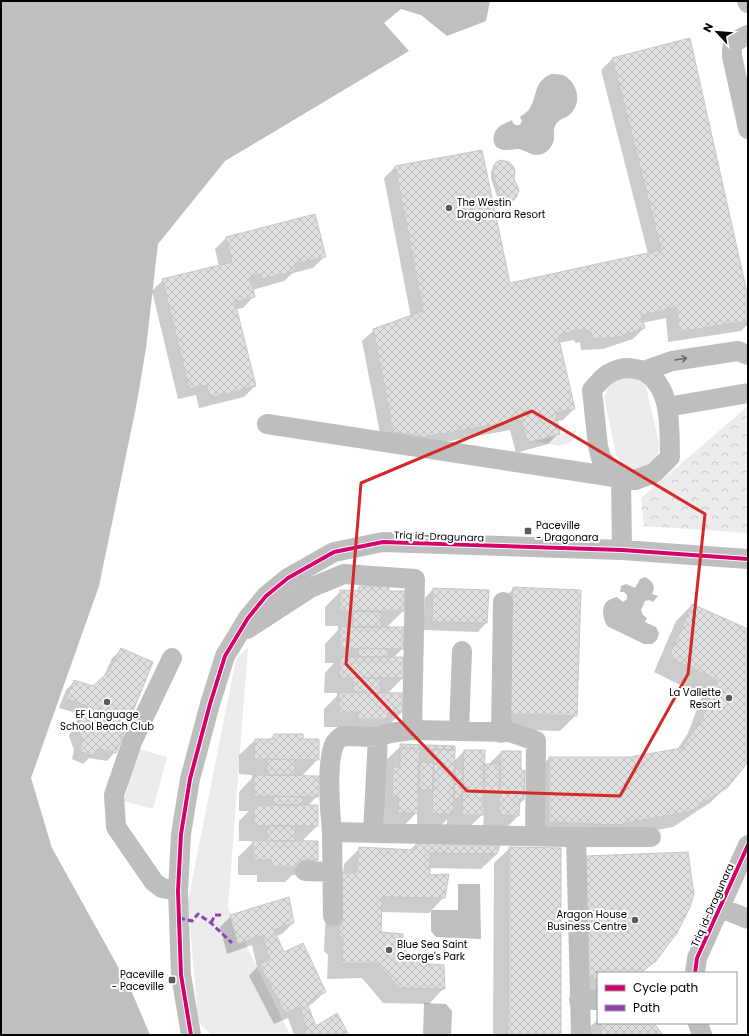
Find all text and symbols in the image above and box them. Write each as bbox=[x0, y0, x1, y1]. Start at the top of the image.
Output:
north arrow bbox=[697, 12, 737, 52]
text: N bbox=[699, 20, 717, 35]
place label: The Westin Dragonara Resort bbox=[457, 195, 546, 222]
marker: The Westin Dragonara Resort bbox=[444, 203, 454, 213]
one-way arrow bbox=[674, 355, 687, 363]
place label: Paceville - Dragonara bbox=[536, 518, 599, 545]
marker: Paceville - Dragonara bbox=[523, 526, 533, 536]
street label: Triq id-Dragunara bbox=[394, 527, 484, 546]
place label: La Vallette Resort bbox=[669, 685, 721, 712]
marker: La Vallette Resort bbox=[724, 693, 734, 703]
marker: EF Language School Beach Club bbox=[102, 697, 112, 707]
place label: EF Language School Beach Club bbox=[60, 707, 154, 734]
street label: Triq id-Dragunara bbox=[687, 861, 738, 949]
place label: Aragon House Business Centre bbox=[547, 907, 627, 934]
marker: Aragon House Business Centre bbox=[630, 915, 640, 925]
place label: Blue Sea Saint George's Park bbox=[397, 937, 468, 964]
marker: Blue Sea Saint George's Park bbox=[384, 945, 394, 955]
place label: Paceville - Paceville bbox=[112, 967, 164, 994]
legend bbox=[597, 972, 737, 1024]
marker: Paceville - Paceville bbox=[167, 975, 177, 985]
text: Cycle path bbox=[633, 979, 698, 996]
text: Path bbox=[633, 999, 660, 1016]

